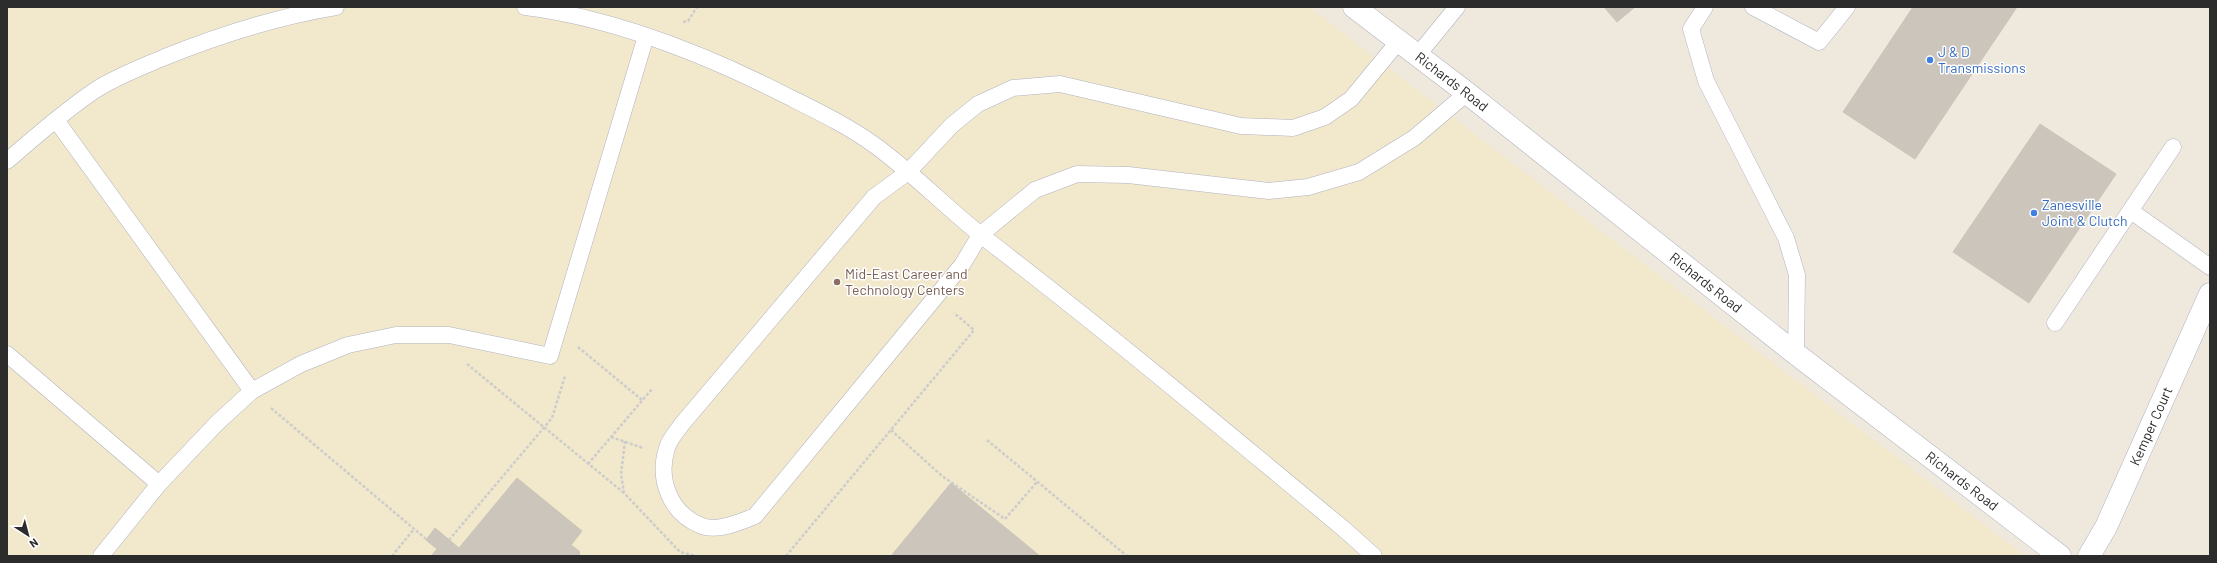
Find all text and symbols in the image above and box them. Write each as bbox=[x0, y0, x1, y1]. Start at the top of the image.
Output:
place label: J & D Transmissions bbox=[1938, 43, 2026, 76]
street label: Richards Road bbox=[1412, 48, 1492, 115]
marker: J & D Transmissions bbox=[1925, 55, 1935, 65]
place label: Zanesville Joint & Clutch bbox=[2042, 196, 2128, 229]
marker: Zanesville Joint & Clutch bbox=[2029, 208, 2039, 218]
street label: Richards Road bbox=[1667, 248, 1746, 316]
place label: Mid-East Career and Technology Centers bbox=[845, 265, 968, 298]
marker: Mid-East Career and Technology Centers bbox=[832, 277, 842, 287]
street label: Kemper Court bbox=[2126, 384, 2176, 468]
street label: Richards Road bbox=[1922, 447, 2002, 514]
north arrow bbox=[8, 515, 48, 555]
text: N bbox=[27, 536, 41, 551]

